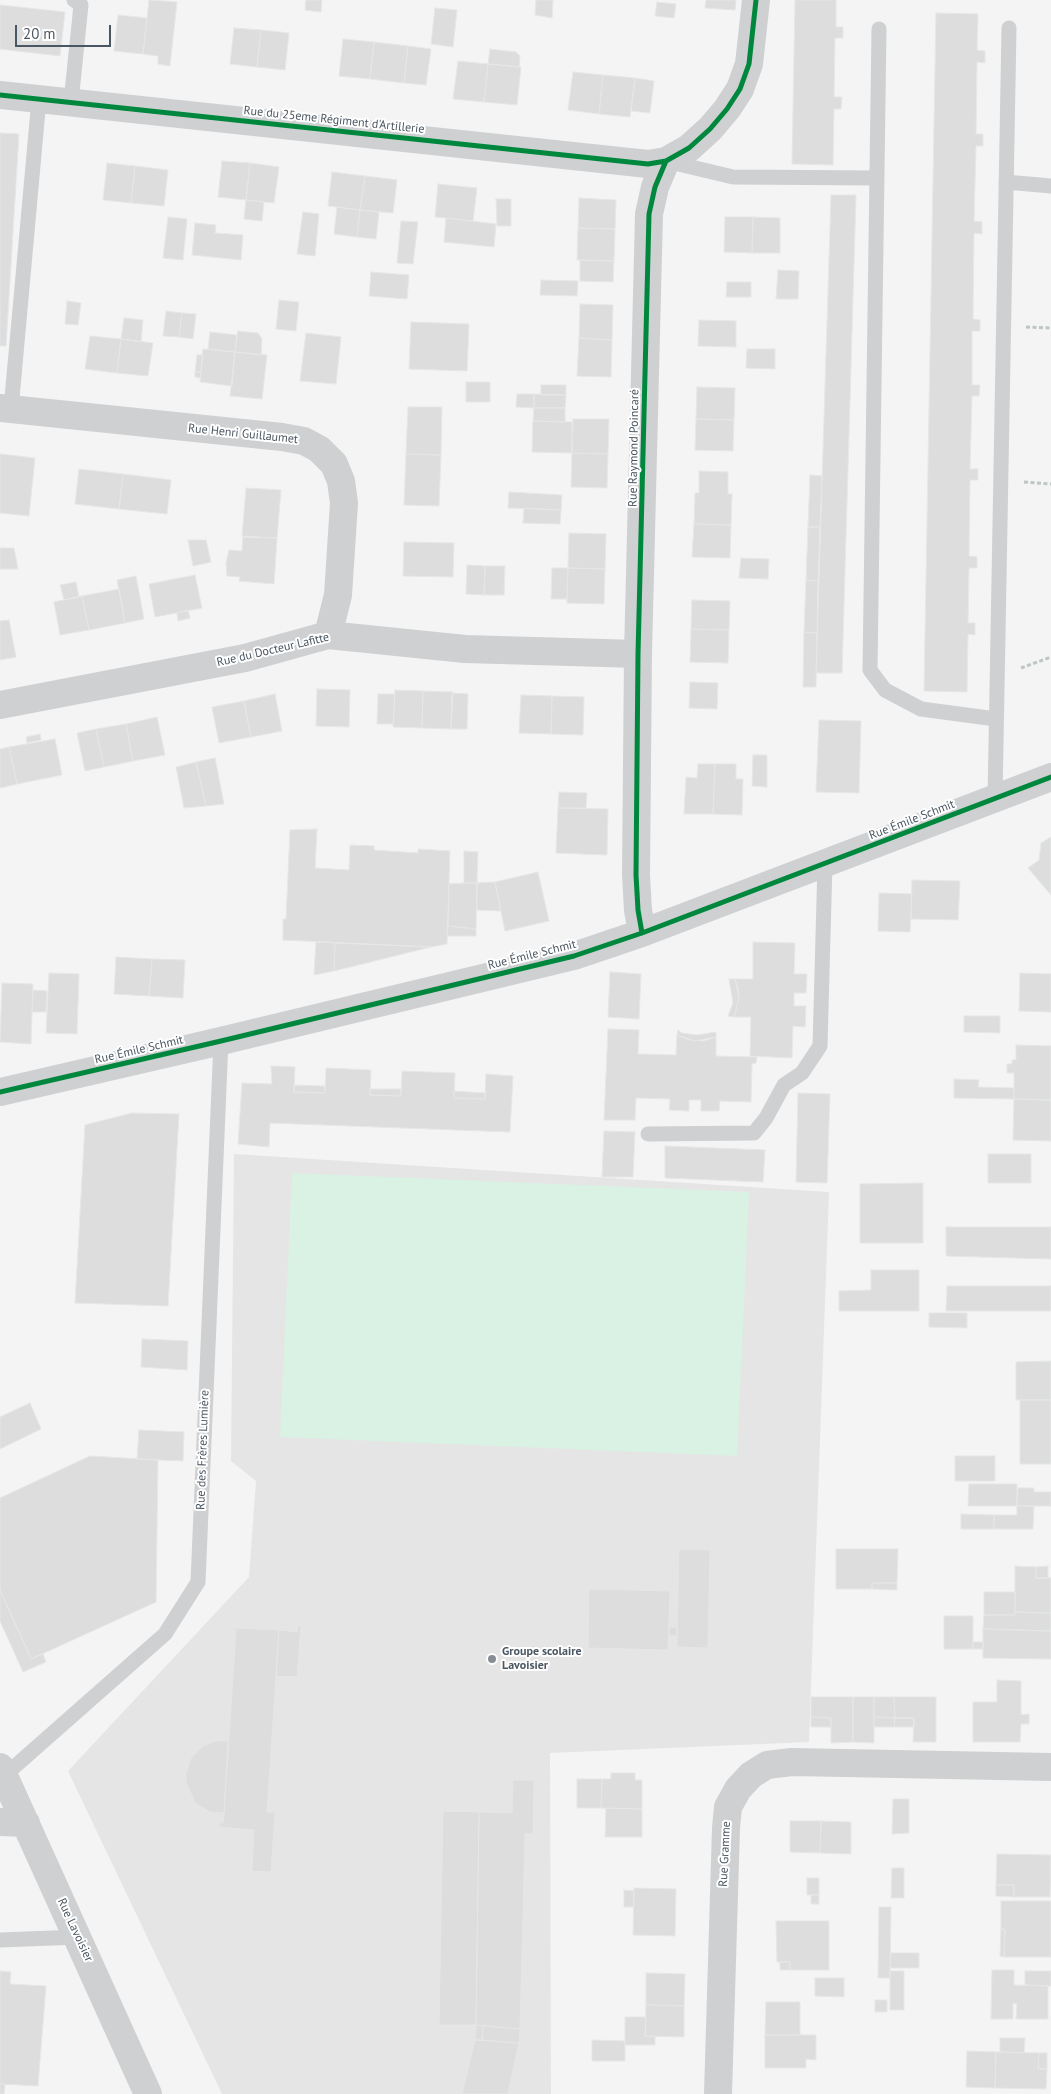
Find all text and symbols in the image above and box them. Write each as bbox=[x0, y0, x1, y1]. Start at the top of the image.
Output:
scale bar bbox=[18, 15, 114, 47]
text: 20 m bbox=[23, 24, 56, 43]
street label: Rue du 25eme Régiment d'Artillerie bbox=[243, 103, 425, 137]
street label: Rue Raymond Poincaré bbox=[626, 389, 642, 507]
street label: Rue Henri Guillaumet bbox=[187, 421, 299, 447]
street label: Rue du Docteur Lafitte bbox=[215, 630, 331, 670]
street label: Rue Émile Schmit bbox=[867, 797, 957, 843]
street label: Rue Émile Schmit bbox=[486, 937, 578, 973]
street label: Rue Émile Schmit bbox=[93, 1033, 185, 1067]
street label: Rue des Frères Lumière bbox=[194, 1390, 212, 1510]
place label: Groupe scolaire Lavoisier bbox=[502, 1645, 582, 1673]
marker: Groupe scolaire Lavoisier bbox=[486, 1653, 498, 1665]
street label: Rue Gramme bbox=[716, 1821, 734, 1887]
street label: Rue Lavoisier bbox=[54, 1896, 96, 1964]

